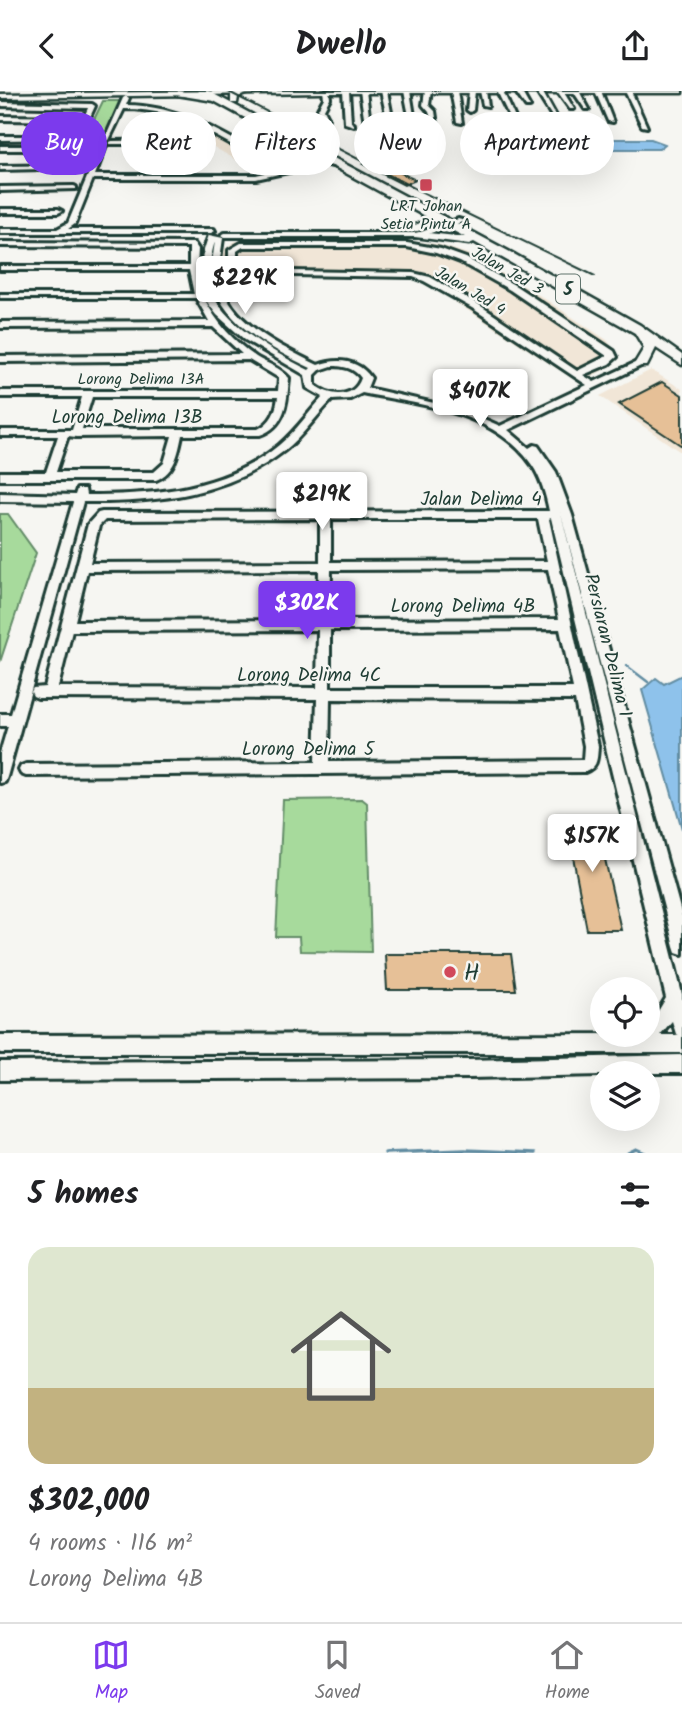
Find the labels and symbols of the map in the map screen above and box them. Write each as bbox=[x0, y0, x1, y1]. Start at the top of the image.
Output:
marker: LRT Johan Setia Pintu A bbox=[418, 177, 434, 193]
place label: LRT Johan Setia Pintu A bbox=[381, 194, 472, 237]
street label: Jalan Jed 3 bbox=[467, 241, 548, 302]
pin: $229K bbox=[196, 257, 294, 316]
street label: Jalan Jed 4 bbox=[430, 260, 511, 323]
road number: 5 bbox=[556, 274, 580, 303]
street label: Lorong Delima 13A bbox=[78, 367, 205, 392]
pin: $407K bbox=[431, 369, 529, 429]
street label: Lorong Delima 13B bbox=[51, 403, 203, 433]
pin: $219K bbox=[273, 473, 371, 532]
street label: Jalan Delima 4 bbox=[420, 485, 542, 515]
street label: Persiaran Delima 1 bbox=[575, 570, 639, 721]
pin: $302K bbox=[258, 581, 356, 641]
street label: Lorong Delima 4B bbox=[391, 592, 535, 622]
street label: Lorong Delima 4C bbox=[237, 661, 381, 691]
street label: Lorong Delima 5 bbox=[242, 735, 376, 765]
pin: $157K bbox=[543, 815, 641, 874]
place label: H bbox=[464, 956, 479, 992]
marker: H bbox=[442, 964, 458, 980]

